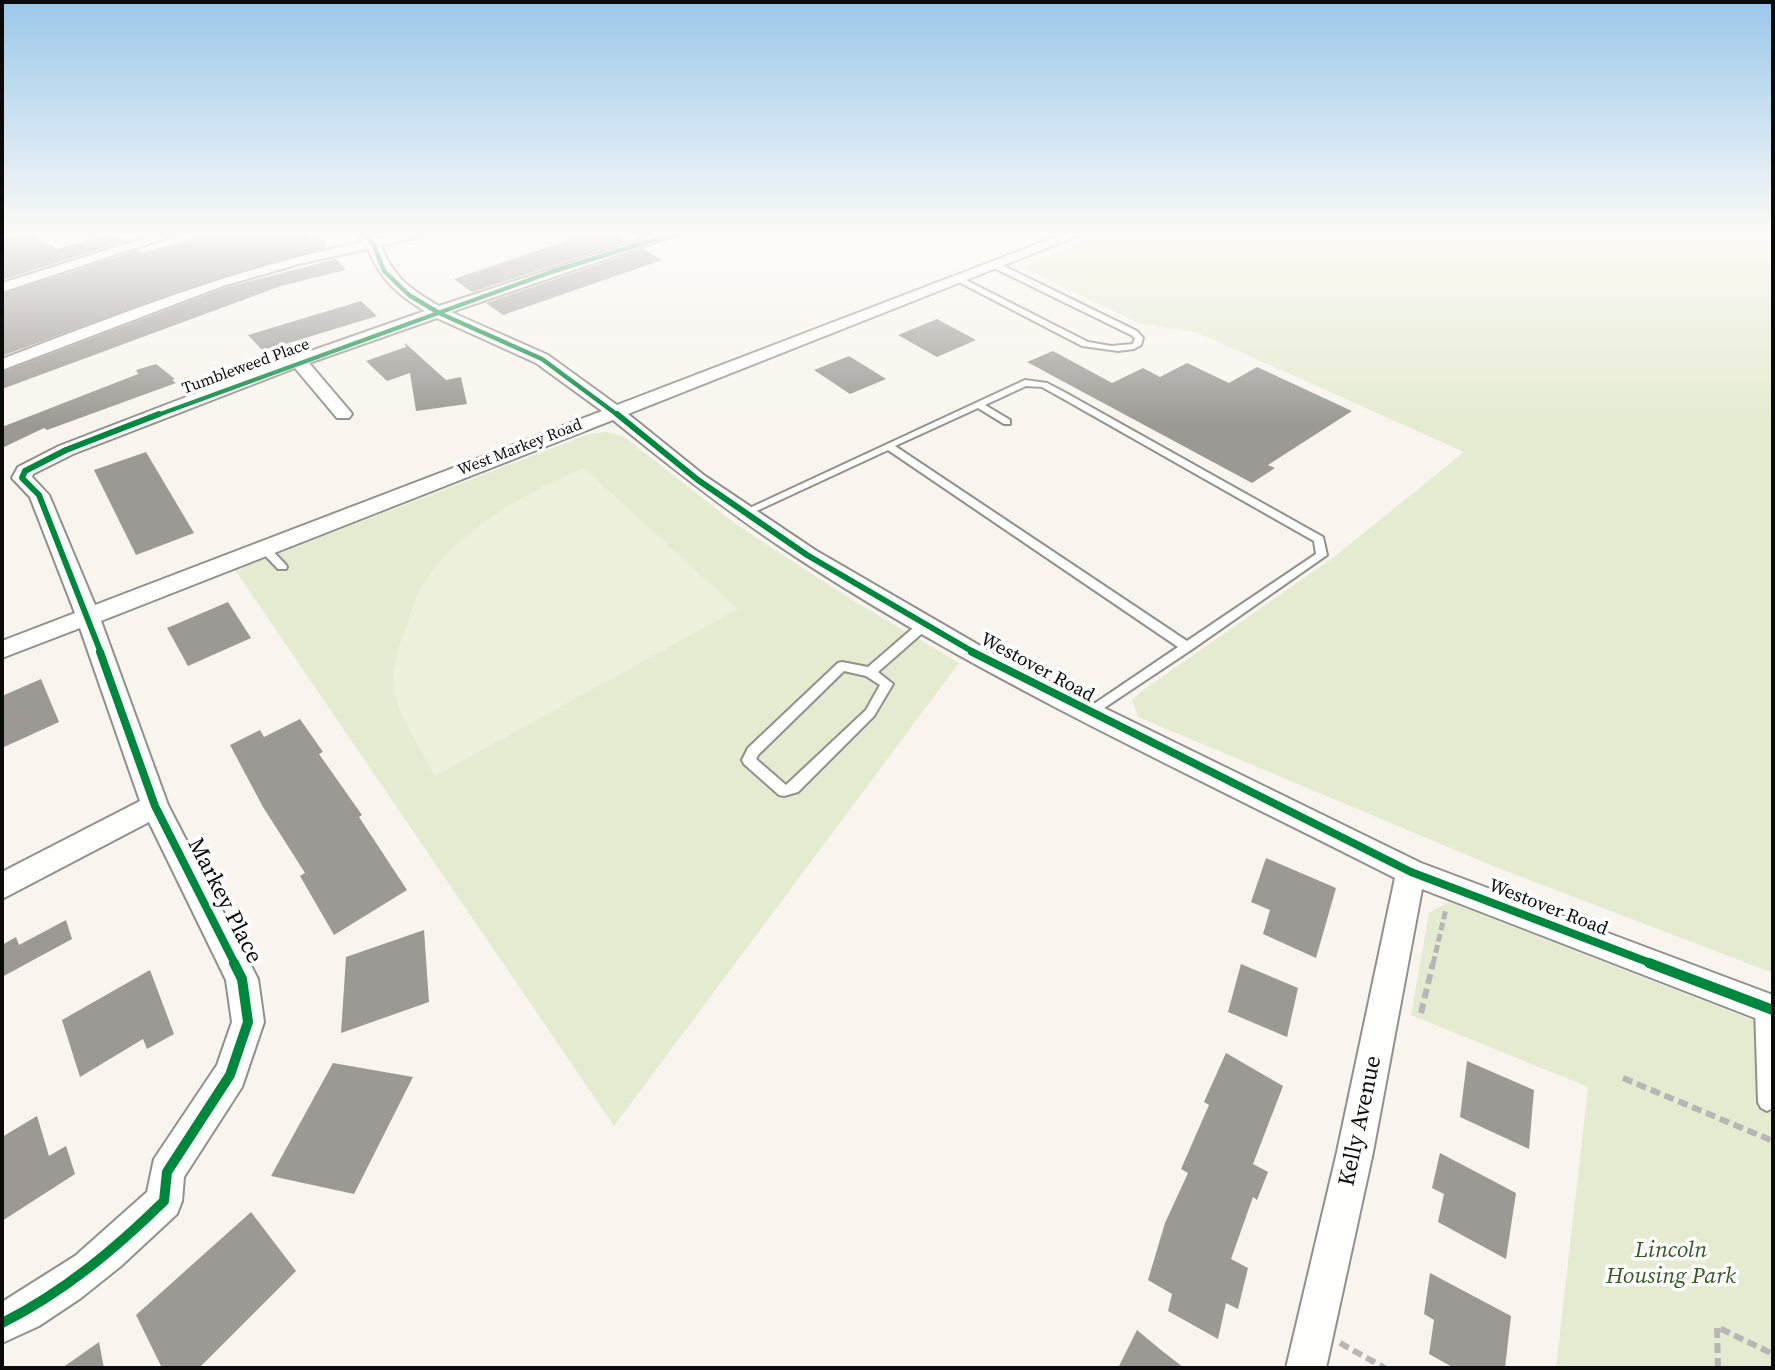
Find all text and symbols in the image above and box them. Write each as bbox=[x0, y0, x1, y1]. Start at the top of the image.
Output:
street label: Tumbleweed Place bbox=[180, 335, 312, 399]
street label: West Markey Road bbox=[455, 415, 585, 481]
street label: Westover Road bbox=[976, 628, 1098, 708]
street label: Markey Place bbox=[181, 834, 267, 968]
street label: Westover Road bbox=[1485, 875, 1611, 941]
street label: Kelly Avenue bbox=[1334, 1053, 1388, 1189]
park label: Lincoln Housing Park bbox=[1606, 1237, 1736, 1291]

